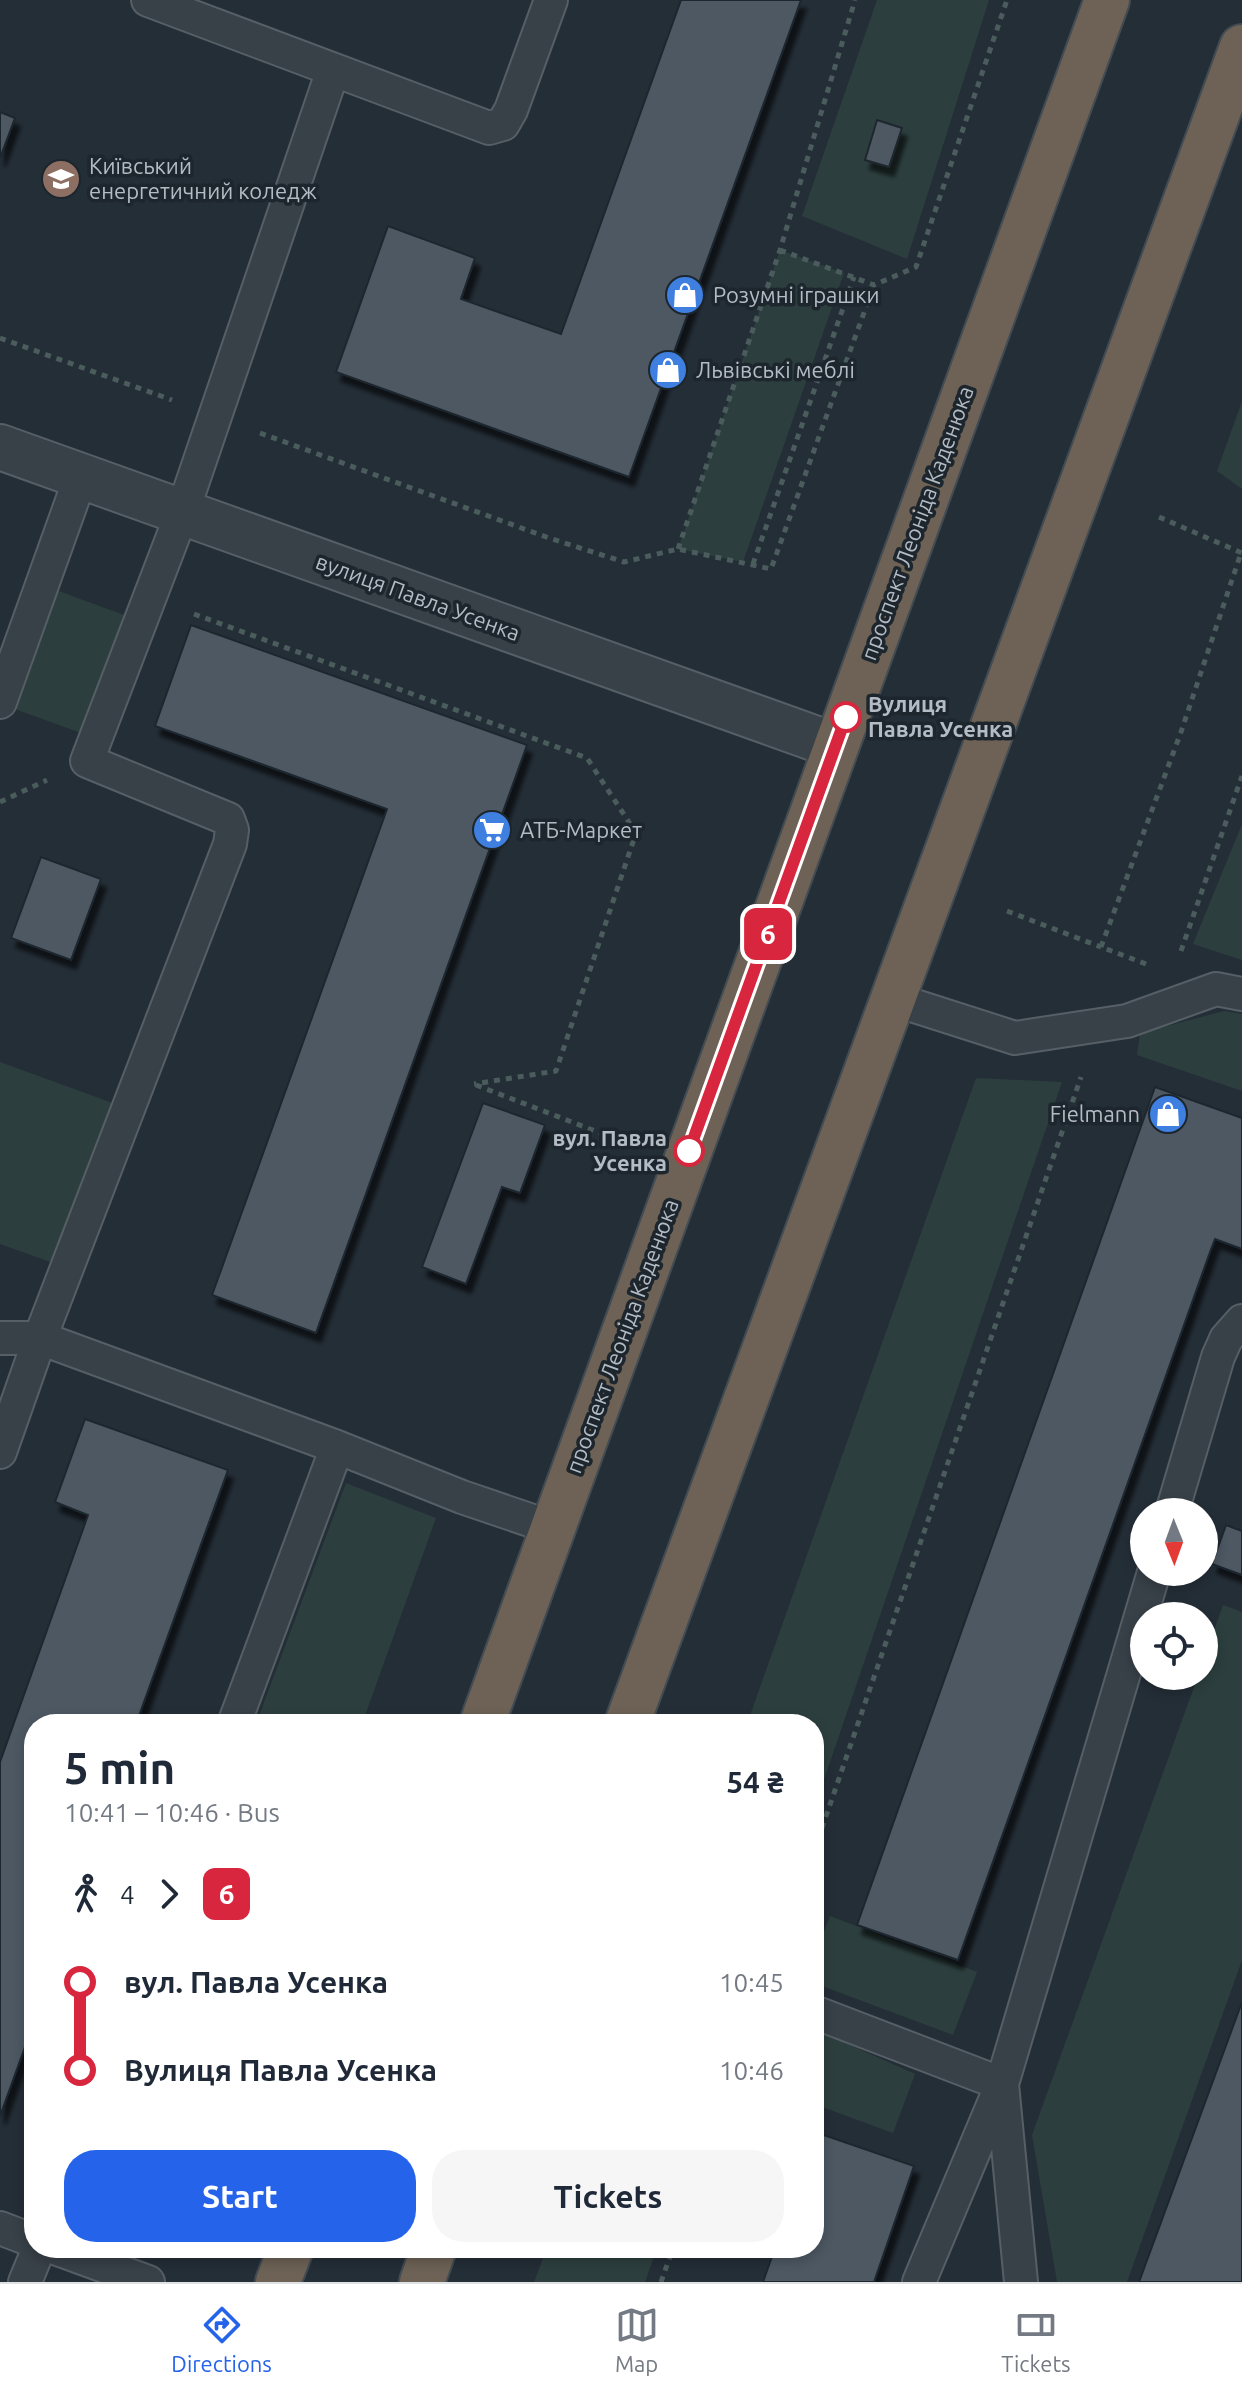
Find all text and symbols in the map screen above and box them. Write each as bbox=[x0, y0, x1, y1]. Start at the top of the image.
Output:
place label: Київський енергетичний коледж bbox=[89, 153, 317, 203]
school or university icon: Київський енергетичний коледж bbox=[40, 158, 82, 200]
shop icon: Розумні іграшки bbox=[664, 274, 706, 316]
place label: Розумні іграшки bbox=[713, 282, 880, 307]
shop icon: Львівські меблі bbox=[647, 349, 689, 391]
place label: Львівські меблі bbox=[696, 357, 855, 382]
street label: проспект Леоніда Каденюка bbox=[855, 382, 978, 663]
street label: вулиця Павла Усенка bbox=[313, 548, 524, 645]
place label: Вулиця Павла Усенка bbox=[868, 691, 1013, 741]
marker: Вулиця Павла Усенка bbox=[831, 702, 861, 732]
supermarket icon: АТБ-Маркет bbox=[471, 809, 513, 851]
place label: АТБ-Маркет bbox=[520, 817, 642, 842]
line badge: 6 bbox=[742, 908, 794, 960]
text: 6 bbox=[760, 918, 776, 949]
shop icon: Fielmann bbox=[1147, 1093, 1189, 1135]
place label: Fielmann bbox=[1050, 1101, 1140, 1126]
place label: вул. Павла Усенка bbox=[552, 1125, 667, 1175]
marker: вул. Павла Усенка bbox=[674, 1136, 704, 1166]
street label: проспект Леоніда Каденюка bbox=[560, 1195, 683, 1476]
north arrow bbox=[1130, 1498, 1218, 1586]
map controls bbox=[1130, 1498, 1218, 1690]
button: locate bbox=[1130, 1602, 1218, 1690]
text: 5 min bbox=[64, 1743, 175, 1792]
text: 54 ₴ bbox=[726, 1765, 784, 1799]
text: 10:41 – 10:46 · Bus bbox=[64, 1798, 280, 1827]
icon: walk bbox=[64, 1872, 108, 1916]
icon: forward bbox=[147, 1872, 191, 1916]
text: 6 bbox=[219, 1878, 234, 1909]
text: 4 bbox=[120, 1880, 135, 1909]
text: вул. Павла Усенка bbox=[124, 1965, 388, 1999]
text: 10:45 bbox=[719, 1968, 784, 1997]
text: Вулиця Павла Усенка bbox=[124, 2053, 437, 2087]
text: 10:46 bbox=[719, 2056, 784, 2085]
button: Start bbox=[64, 2150, 416, 2242]
button: Tickets bbox=[432, 2150, 784, 2242]
tab: Directions bbox=[171, 2303, 272, 2376]
tab: Map bbox=[615, 2303, 659, 2376]
tab: Tickets bbox=[1001, 2303, 1071, 2376]

